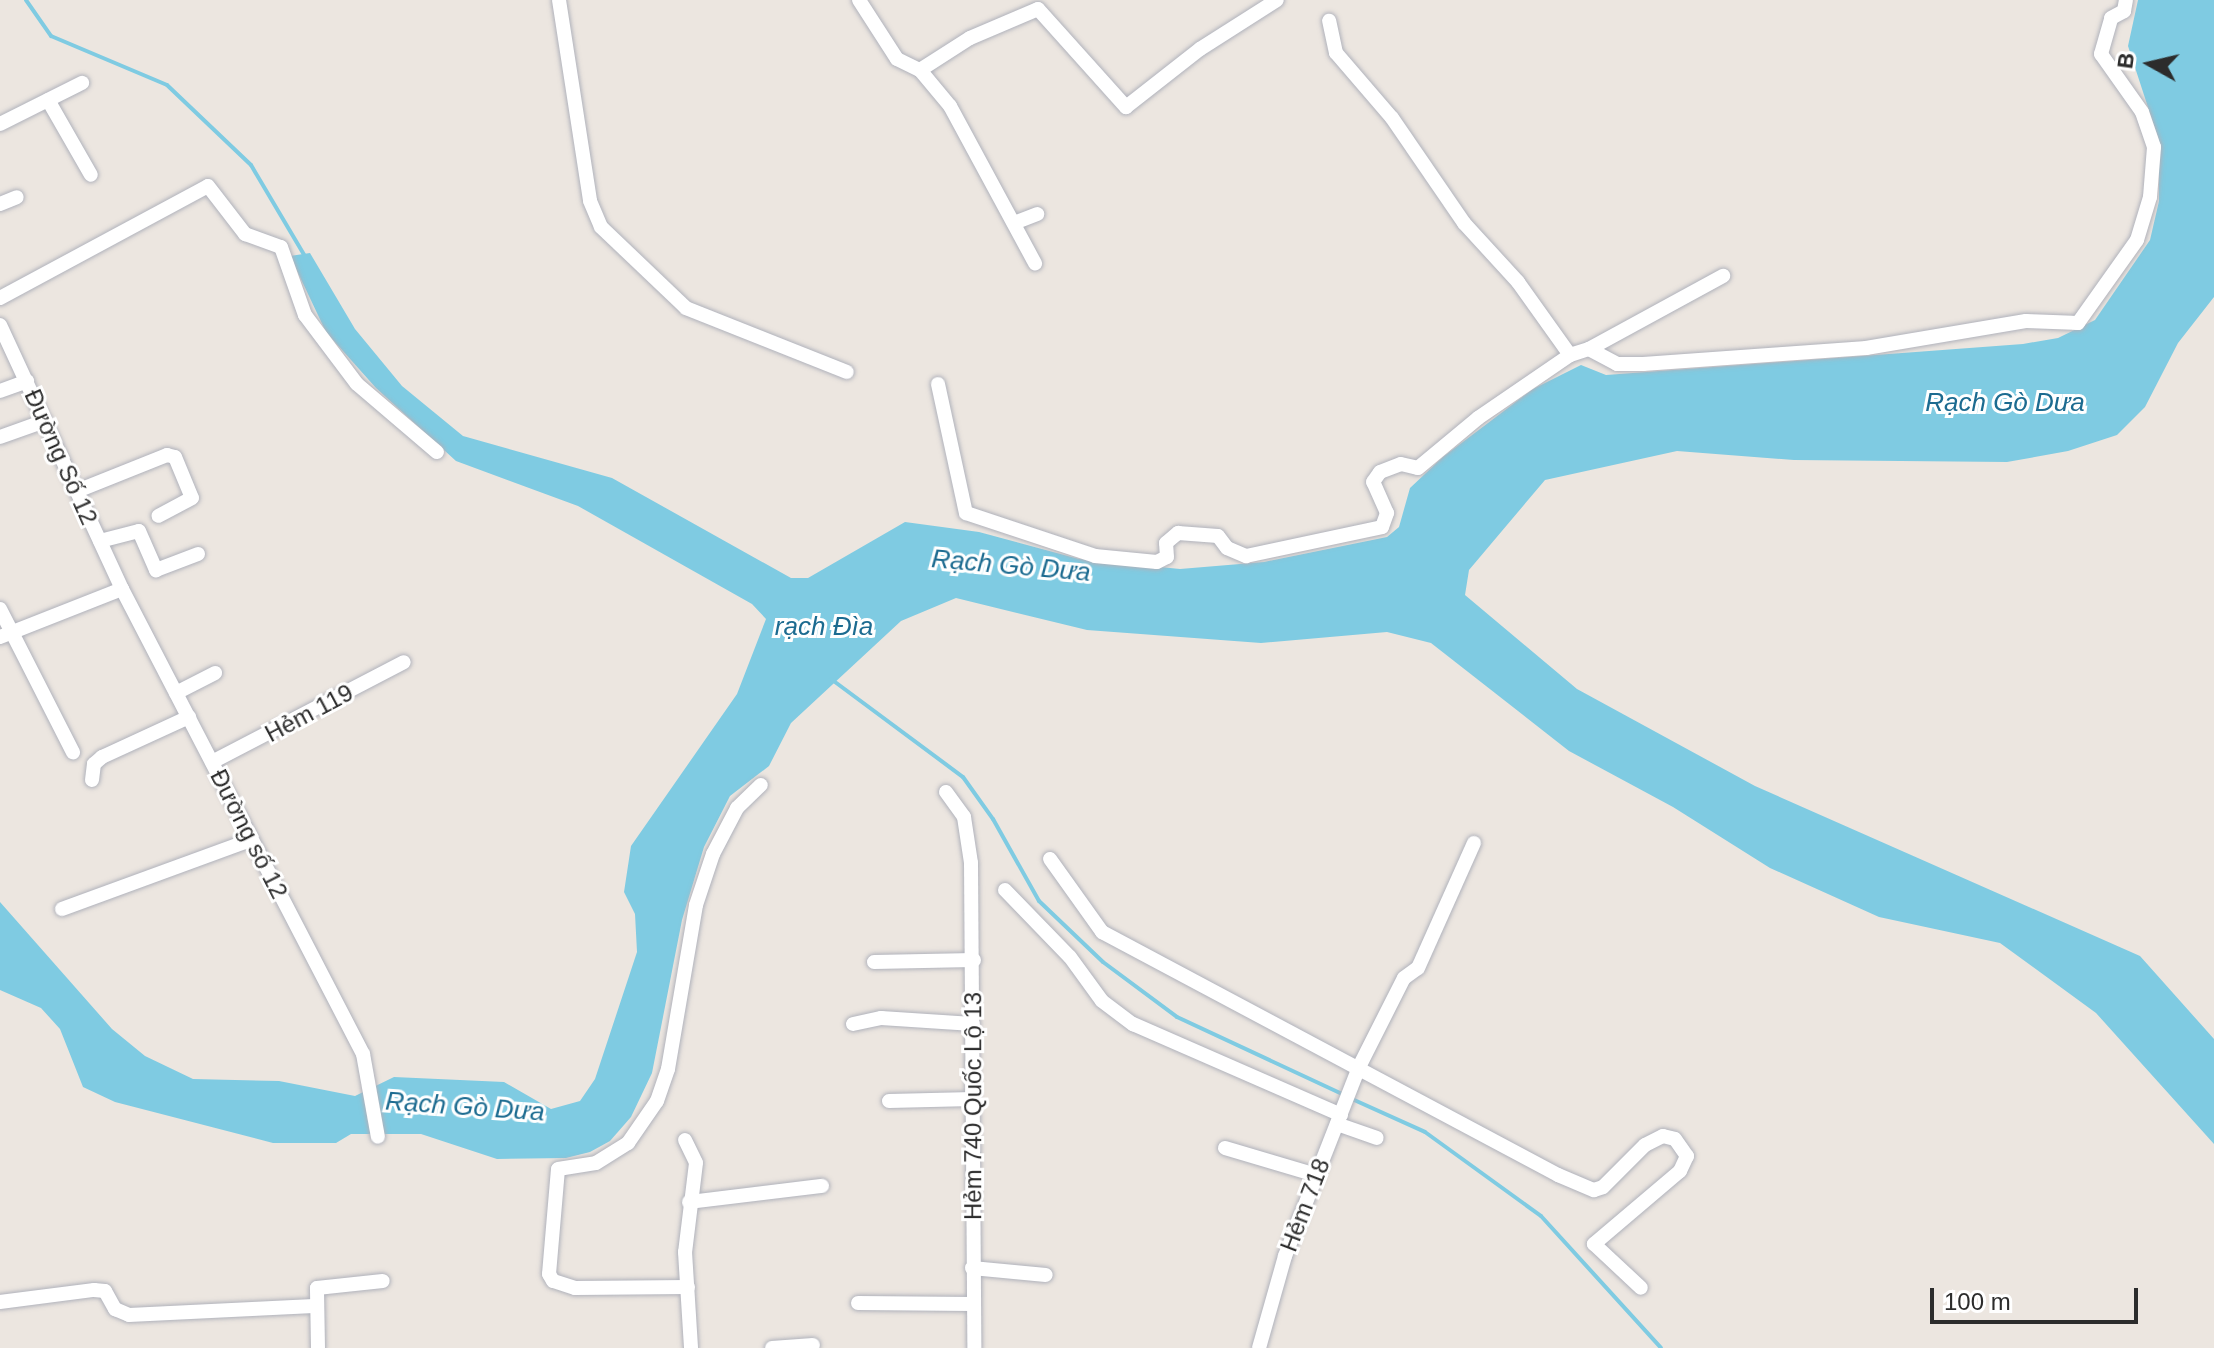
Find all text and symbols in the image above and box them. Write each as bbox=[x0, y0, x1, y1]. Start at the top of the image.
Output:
north arrow bbox=[2110, 24, 2190, 104]
text: B bbox=[2112, 51, 2139, 70]
street label: Đường Số 12 bbox=[18, 385, 104, 529]
water label: Rạch Gò Dưa bbox=[1925, 387, 2085, 419]
water label: Rạch Gò Dưa bbox=[930, 544, 1092, 588]
water label: rạch Đìa bbox=[775, 611, 873, 643]
street label: Hẻm 119 bbox=[260, 678, 358, 748]
street label: Đường số 12 bbox=[204, 765, 294, 903]
street label: Hẻm 740 Quốc Lộ 13 bbox=[959, 992, 987, 1220]
water label: Rạch Gò Dưa bbox=[384, 1086, 546, 1128]
street label: Hẻm 718 bbox=[1274, 1154, 1336, 1256]
scale bar bbox=[1934, 1272, 2142, 1322]
text: 100 m bbox=[1944, 1288, 2011, 1315]

